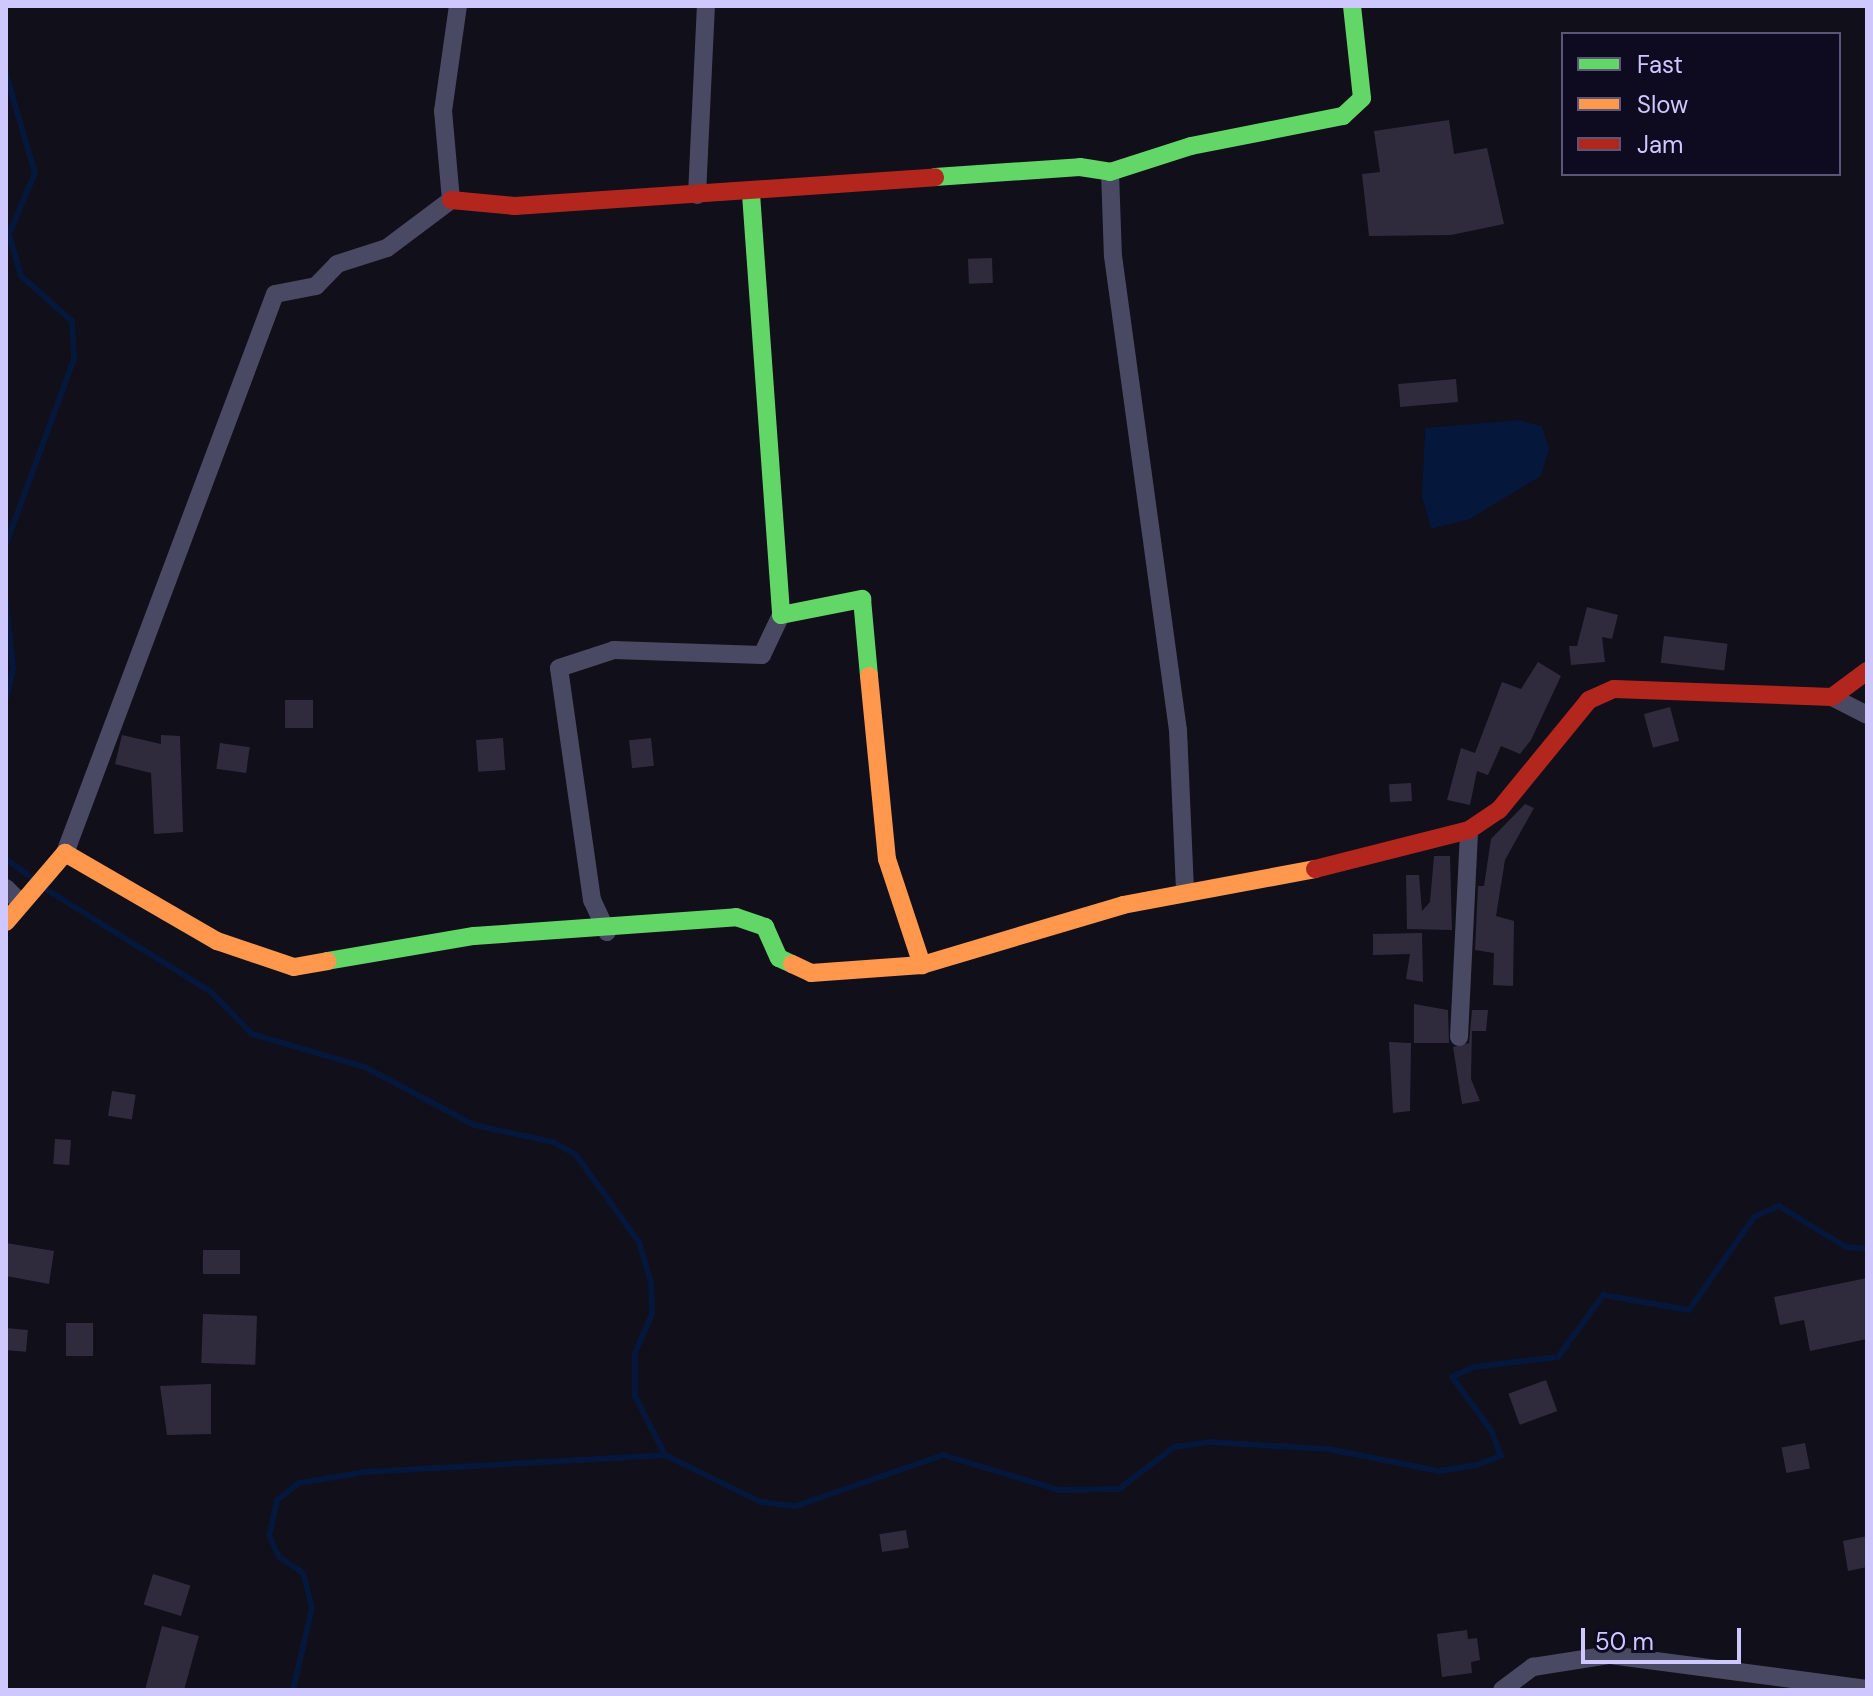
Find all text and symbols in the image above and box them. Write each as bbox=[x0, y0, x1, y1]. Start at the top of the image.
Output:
legend bbox=[1561, 32, 1841, 176]
text: Fast bbox=[1637, 49, 1683, 80]
text: Slow bbox=[1637, 89, 1688, 120]
text: Jam bbox=[1637, 129, 1683, 160]
scale bar bbox=[1585, 1612, 1745, 1662]
text: 50 m bbox=[1595, 1626, 1654, 1657]

